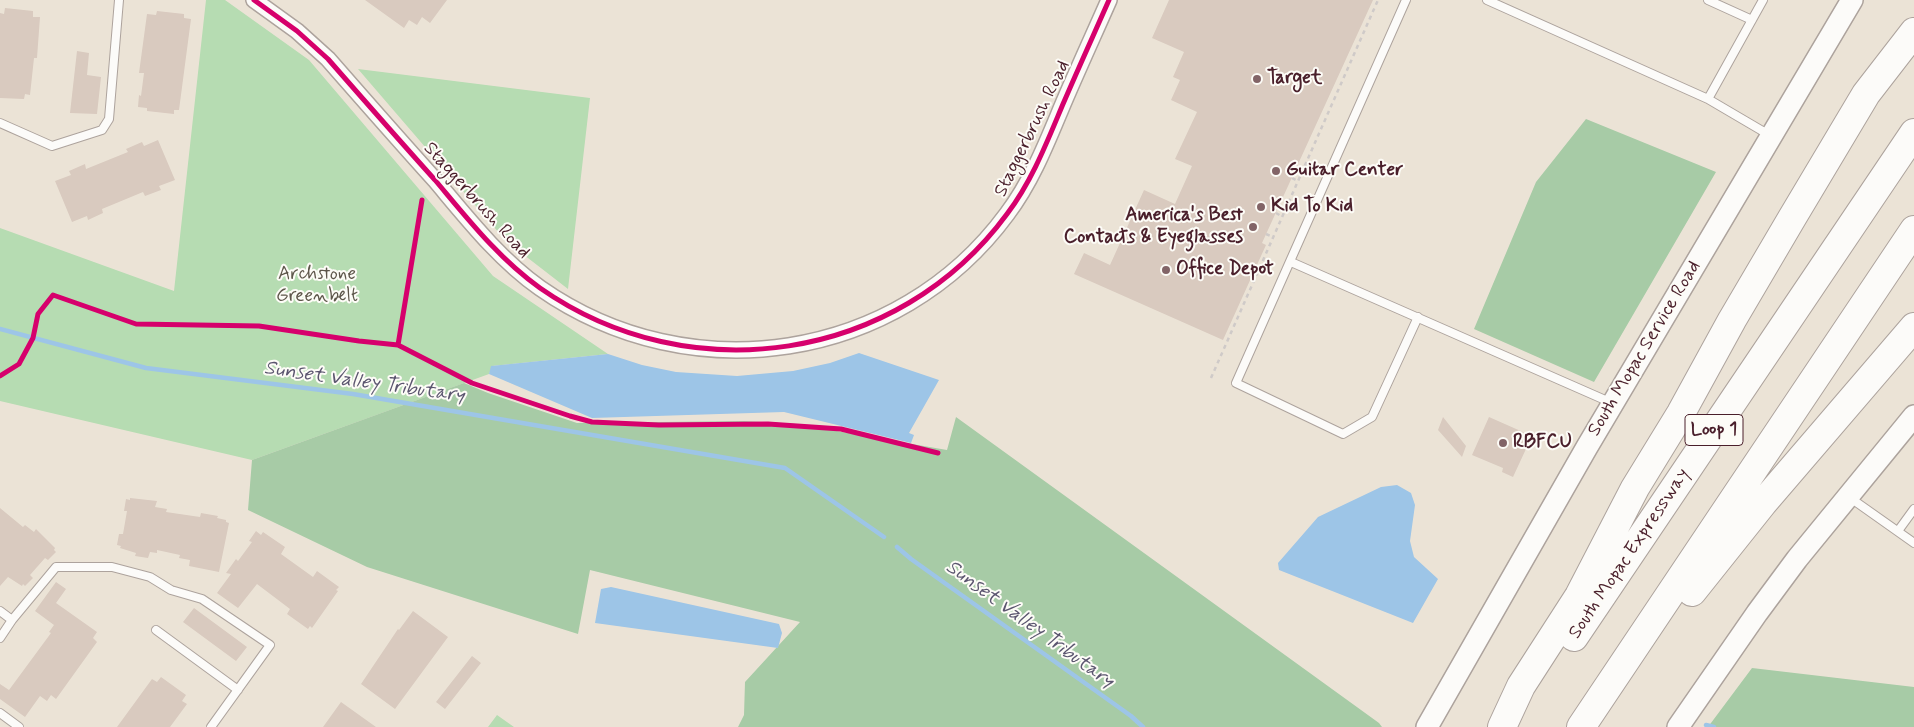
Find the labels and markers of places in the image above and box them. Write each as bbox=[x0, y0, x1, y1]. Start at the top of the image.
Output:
place label: Target bbox=[1267, 68, 1322, 90]
marker: Target bbox=[1251, 73, 1263, 85]
place label: Guitar Center bbox=[1286, 160, 1403, 182]
marker: Guitar Center bbox=[1270, 165, 1282, 177]
place label: Kid To Kid bbox=[1271, 196, 1353, 218]
marker: Kid To Kid bbox=[1255, 201, 1267, 213]
place label: America's Best Contacts & Eyeglasses bbox=[1064, 205, 1243, 249]
marker: America's Best Contacts & Eyeglasses bbox=[1247, 221, 1259, 233]
place label: Office Depot bbox=[1176, 259, 1274, 281]
marker: Office Depot bbox=[1160, 264, 1172, 276]
place label: RBFCU bbox=[1513, 432, 1572, 454]
marker: RBFCU bbox=[1497, 437, 1509, 449]

